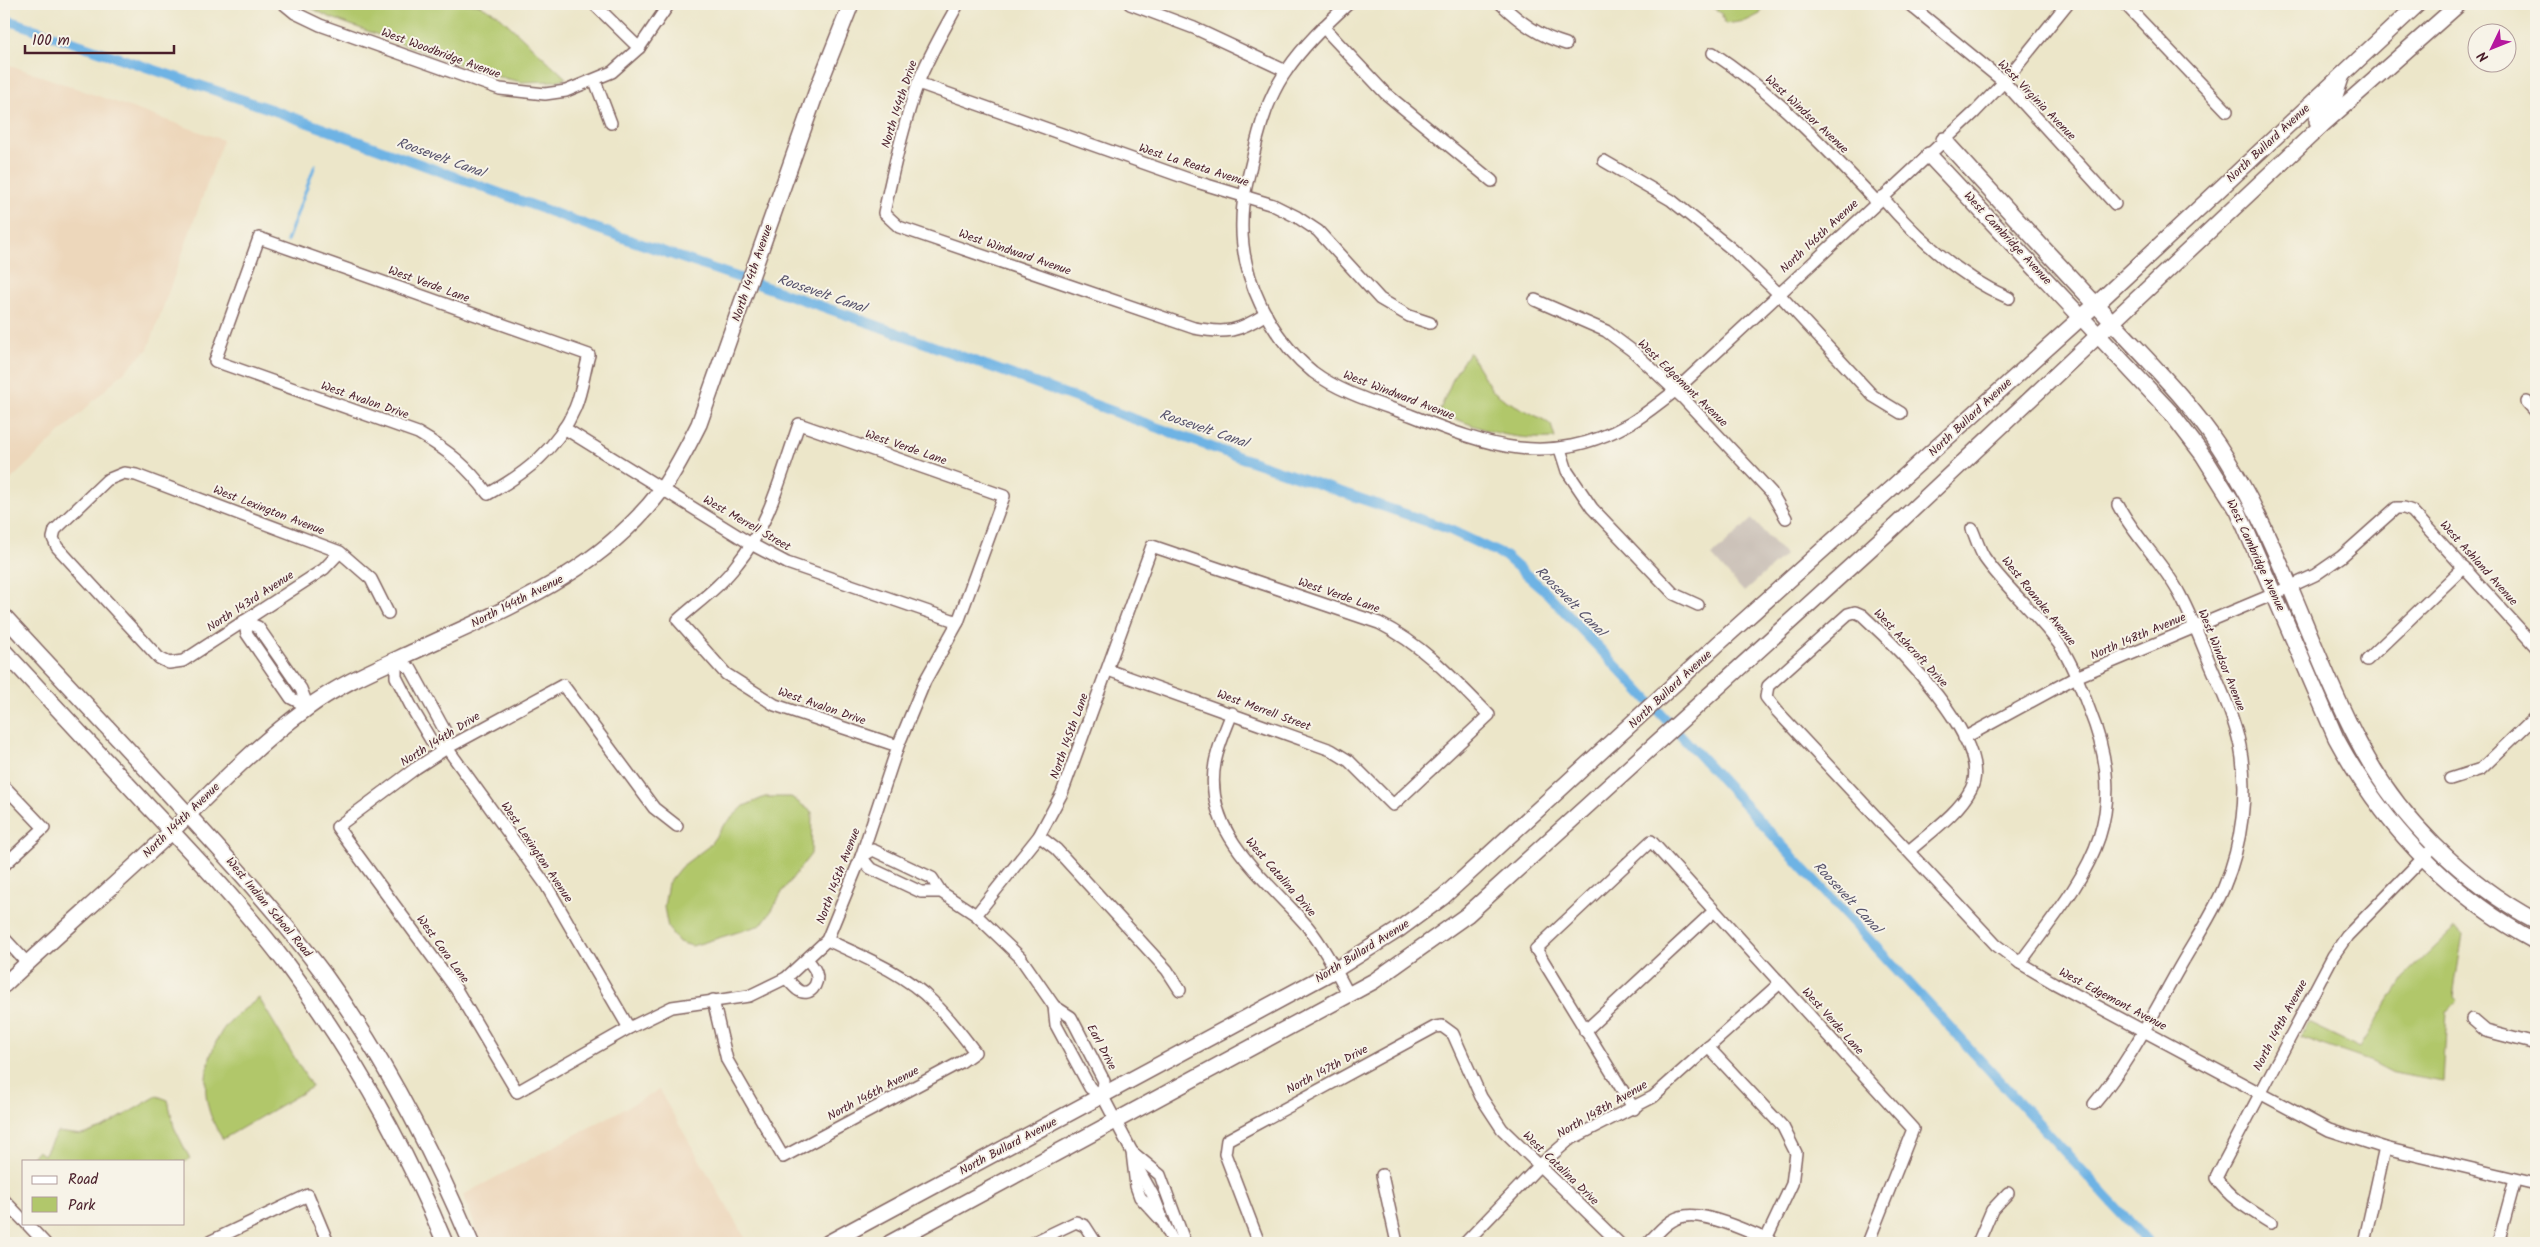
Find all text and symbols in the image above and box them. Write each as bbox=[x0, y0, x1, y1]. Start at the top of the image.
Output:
scale bar bbox=[25, 22, 174, 54]
north arrow bbox=[2468, 22, 2518, 72]
street label: West Woodbridge Avenue bbox=[378, 23, 504, 84]
text: 100 m bbox=[32, 29, 70, 53]
text: N bbox=[2472, 45, 2494, 67]
street label: West Virginia Avenue bbox=[1993, 56, 2081, 146]
street label: North 144th Drive bbox=[876, 57, 923, 151]
street label: West Windsor Avenue bbox=[1760, 70, 1853, 159]
street label: North Bullard Avenue bbox=[2222, 99, 2315, 187]
water label: Roosevelt Canal bbox=[394, 132, 490, 185]
street label: West La Reata Avenue bbox=[1136, 139, 1252, 192]
street label: West Cambridge Avenue bbox=[1959, 187, 2057, 290]
street label: North 146th Avenue bbox=[1776, 194, 1863, 278]
street label: North 144th Avenue bbox=[727, 221, 778, 324]
street label: West Windward Avenue bbox=[956, 224, 1074, 281]
street label: West Verde Lane bbox=[386, 261, 473, 308]
water label: Roosevelt Canal bbox=[774, 269, 871, 320]
street label: West Edgemont Avenue bbox=[1633, 335, 1733, 432]
street label: West Windward Avenue bbox=[1340, 365, 1458, 426]
street label: North Bullard Avenue bbox=[1924, 373, 2017, 461]
street label: West Avalon Drive bbox=[318, 377, 412, 425]
water label: Roosevelt Canal bbox=[1156, 404, 1253, 455]
street label: West Verde Lane bbox=[862, 425, 950, 471]
street label: West Lexington Avenue bbox=[210, 480, 328, 541]
street label: West Merrell Street bbox=[699, 491, 795, 557]
street label: West Cambridge Avenue bbox=[2221, 496, 2290, 615]
street label: West Ashland Avenue bbox=[2435, 516, 2523, 611]
street label: West Roanoke Avenue bbox=[1996, 552, 2081, 651]
water label: Roosevelt Canal bbox=[1530, 561, 1612, 644]
street label: North 143rd Avenue bbox=[203, 566, 298, 637]
street label: North 144th Avenue bbox=[468, 570, 567, 633]
street label: West Verde Lane bbox=[1295, 573, 1383, 619]
street label: West Ashcroft Drive bbox=[1869, 605, 1953, 693]
street label: West Windsor Avenue bbox=[2192, 606, 2251, 715]
street label: North 148th Avenue bbox=[2087, 608, 2190, 665]
street label: North Bullard Avenue bbox=[1624, 645, 1717, 733]
street label: West Avalon Drive bbox=[775, 683, 869, 731]
street label: West Merrell Street bbox=[1214, 685, 1314, 736]
street label: North 145th Lane bbox=[1045, 690, 1094, 782]
street label: North 144th Drive bbox=[396, 707, 485, 772]
street label: North 144th Avenue bbox=[138, 778, 225, 862]
street label: West Lexington Avenue bbox=[496, 798, 578, 907]
street label: North 145th Avenue bbox=[811, 825, 866, 927]
street label: West Catalina Drive bbox=[1241, 833, 1321, 922]
street label: West Indian School Road bbox=[221, 853, 317, 962]
water label: Roosevelt Canal bbox=[1808, 856, 1889, 941]
street label: West Cora Lane bbox=[411, 911, 474, 988]
street label: North Bullard Avenue bbox=[1311, 914, 1414, 988]
street label: West Edgemont Avenue bbox=[2055, 963, 2171, 1036]
street label: North 149th Avenue bbox=[2248, 976, 2313, 1074]
street label: West Verde Lane bbox=[1797, 983, 1869, 1060]
street label: Earl Drive bbox=[1082, 1021, 1122, 1074]
street label: North 147th Drive bbox=[1283, 1040, 1372, 1099]
street label: North 146th Avenue bbox=[824, 1061, 923, 1126]
street label: North 148th Avenue bbox=[1553, 1075, 1652, 1143]
street label: North Bullard Avenue bbox=[956, 1112, 1061, 1180]
street label: West Catalina Drive bbox=[1518, 1127, 1604, 1210]
legend bbox=[22, 1160, 185, 1224]
text: Road bbox=[68, 1168, 99, 1192]
text: Park bbox=[68, 1194, 96, 1218]

